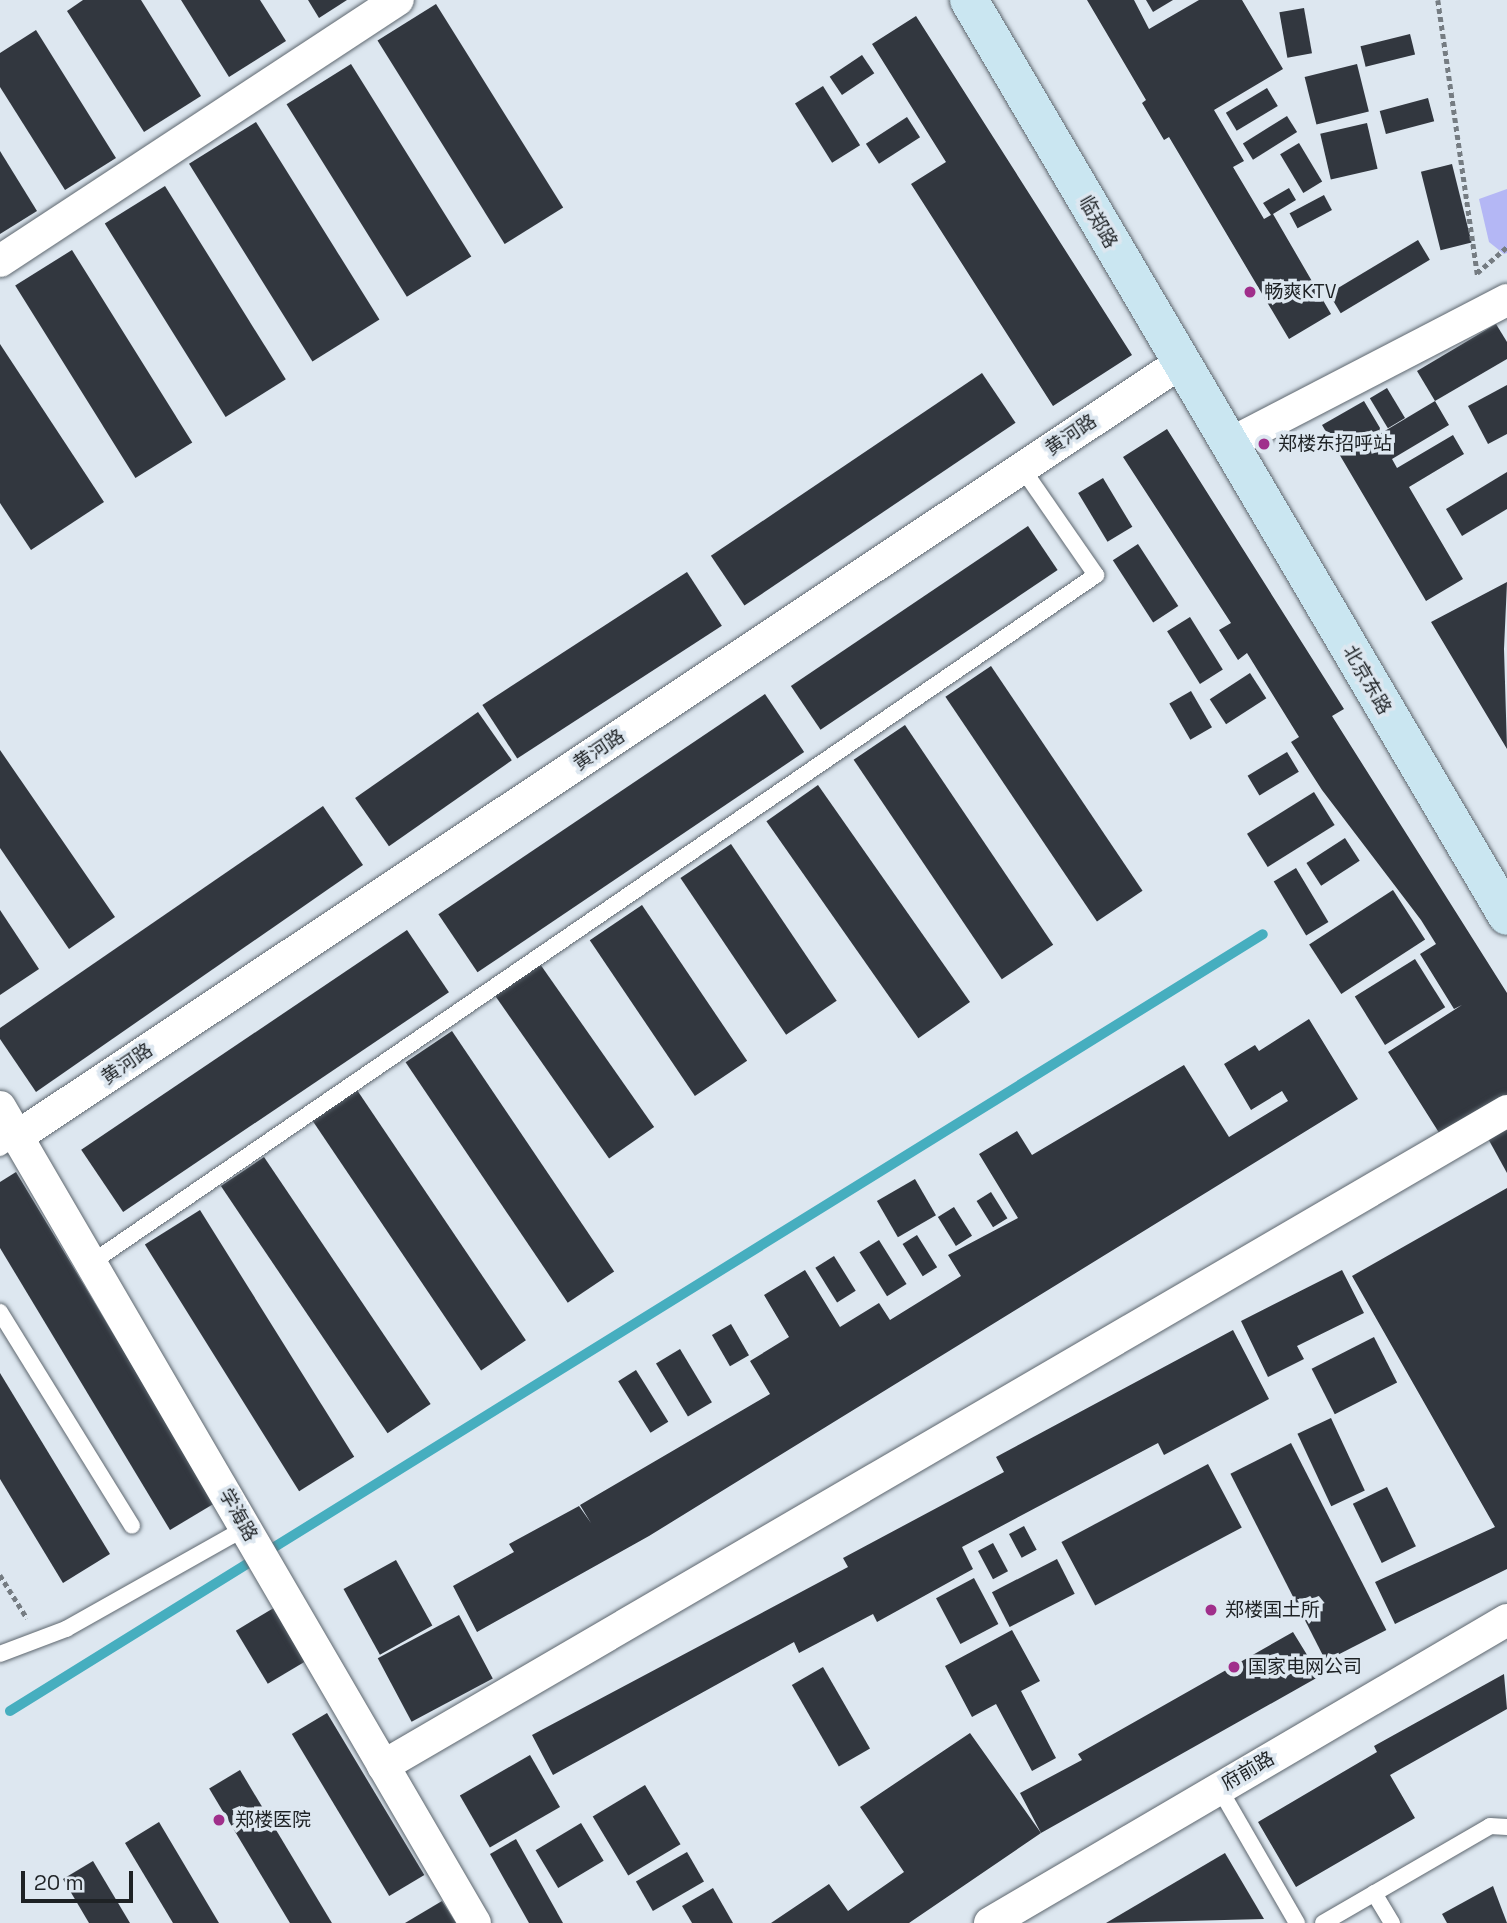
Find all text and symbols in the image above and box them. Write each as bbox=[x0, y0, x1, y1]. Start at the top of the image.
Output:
street label: 临郑路 bbox=[1074, 192, 1122, 252]
place label: 畅爽KTV bbox=[1264, 281, 1337, 303]
marker: 畅爽KTV bbox=[1242, 284, 1258, 300]
street label: 黄河路 bbox=[1041, 410, 1101, 460]
place label: 郑楼东招呼站 bbox=[1278, 433, 1392, 455]
marker: 郑楼东招呼站 bbox=[1256, 436, 1272, 452]
street label: 北京东路 bbox=[1338, 641, 1396, 719]
street label: 黄河路 bbox=[569, 725, 629, 775]
street label: 黄河路 bbox=[97, 1039, 157, 1089]
street label: 学海路 bbox=[214, 1485, 262, 1545]
place label: 郑楼国土所 bbox=[1225, 1599, 1320, 1621]
marker: 郑楼国土所 bbox=[1203, 1602, 1219, 1618]
place label: 国家电网公司 bbox=[1248, 1656, 1362, 1678]
marker: 国家电网公司 bbox=[1226, 1659, 1242, 1675]
street label: 府前路 bbox=[1218, 1747, 1278, 1795]
place label: 郑楼医院 bbox=[235, 1809, 311, 1831]
marker: 郑楼医院 bbox=[209, 1810, 229, 1830]
scale bar bbox=[24, 1856, 136, 1900]
text: 20 m bbox=[34, 1869, 84, 1896]

